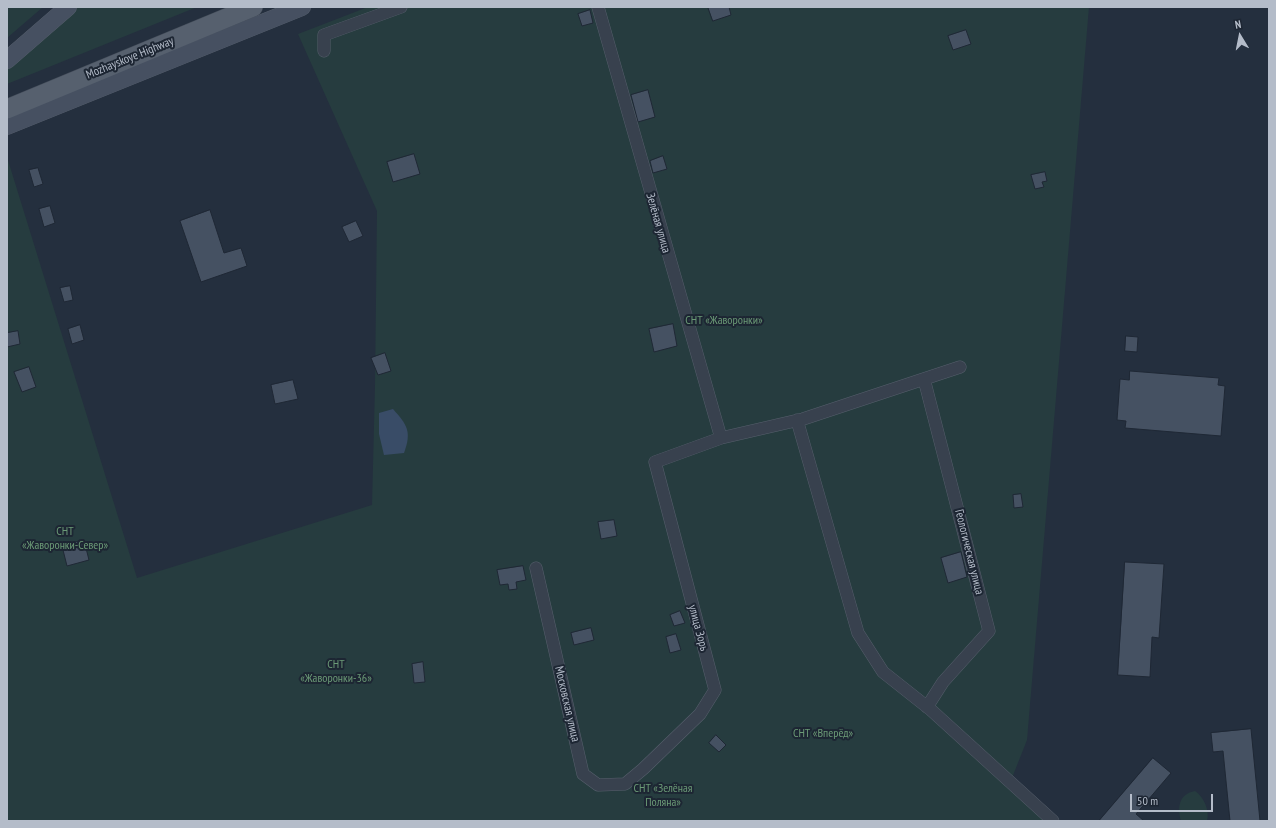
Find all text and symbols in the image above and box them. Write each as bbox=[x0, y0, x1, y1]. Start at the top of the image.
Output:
north arrow bbox=[1220, 16, 1260, 56]
text: N bbox=[1234, 17, 1242, 32]
street label: Mozhayskoye Highway bbox=[84, 34, 176, 82]
street label: Зелёная улица bbox=[643, 191, 673, 255]
park label: СНТ «Жаворонки» bbox=[685, 314, 763, 328]
street label: Геологическая улица bbox=[951, 508, 987, 596]
park label: СНТ «Жаворонки-Север» bbox=[22, 525, 108, 553]
street label: улица Зорь bbox=[685, 603, 711, 653]
park label: СНТ «Жаворонки-36» bbox=[300, 658, 372, 686]
street label: Московская улица bbox=[551, 665, 583, 743]
park label: СНТ «Вперёд» bbox=[793, 727, 853, 741]
park label: СНТ «Зелёная Поляна» bbox=[634, 782, 692, 810]
scale bar bbox=[1132, 786, 1215, 812]
text: 50 m bbox=[1137, 793, 1158, 808]

